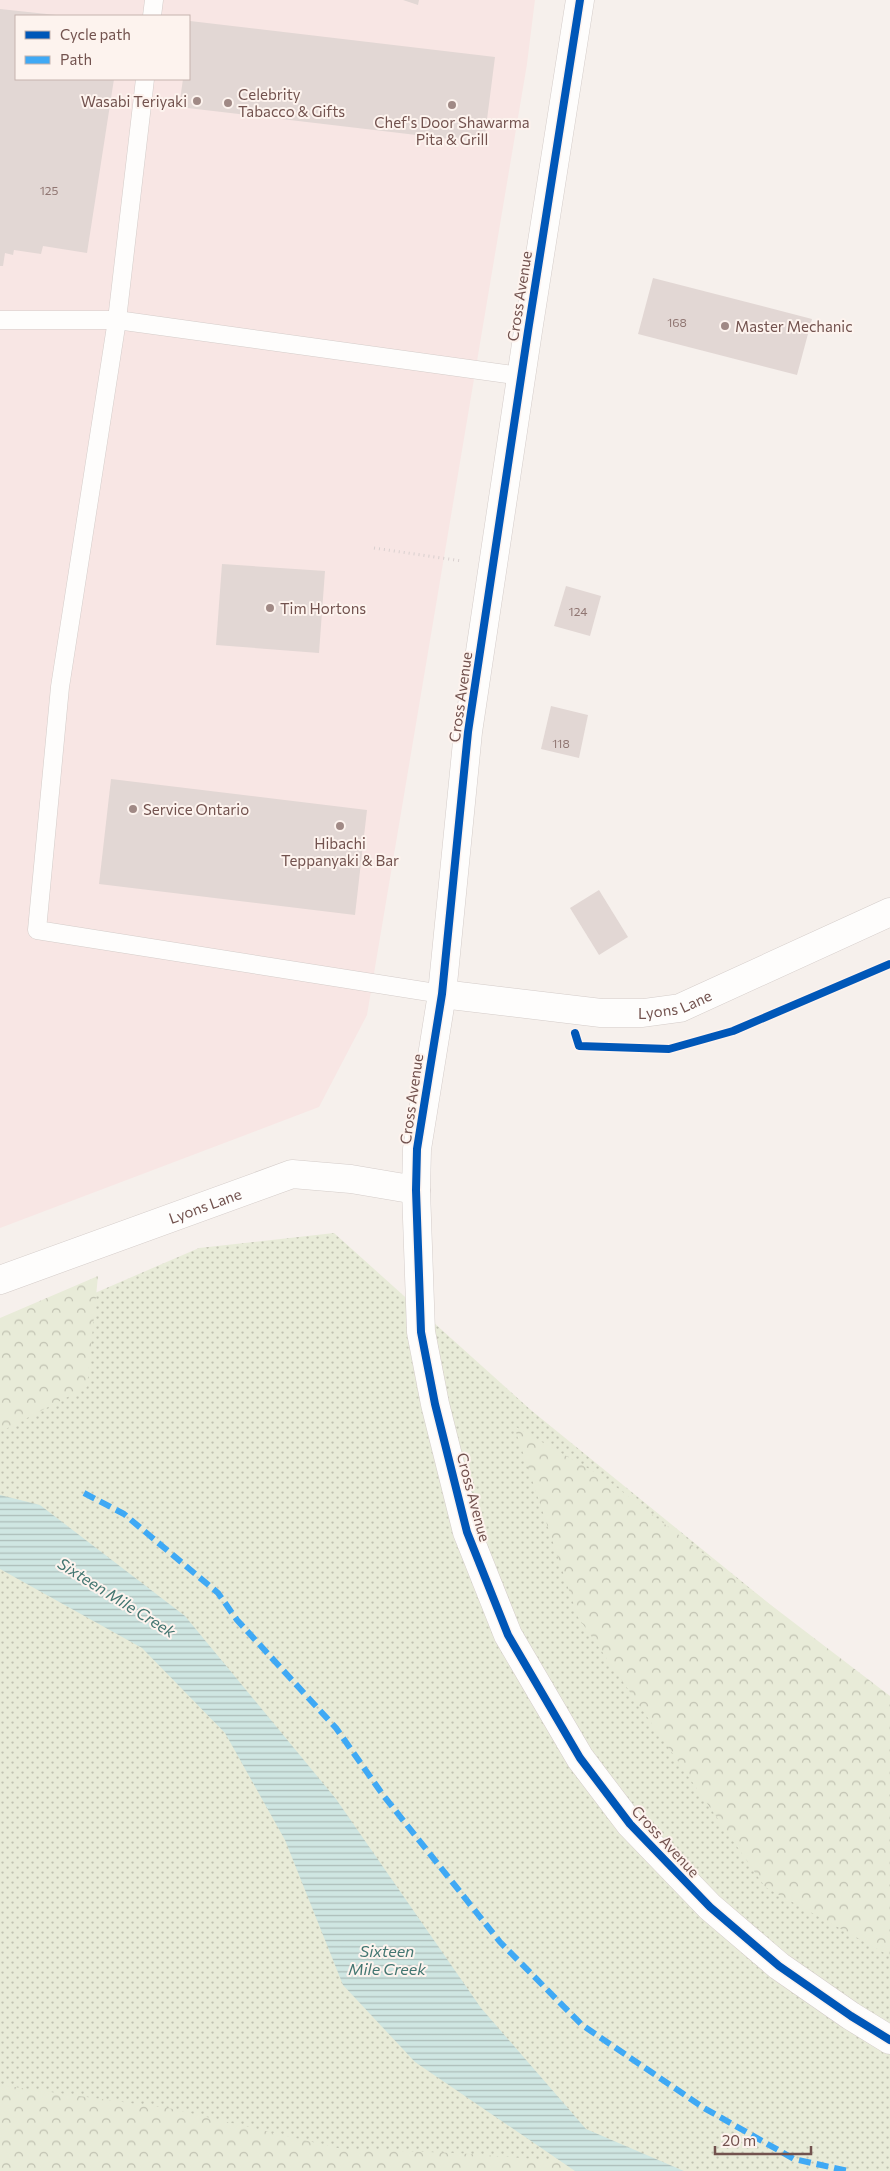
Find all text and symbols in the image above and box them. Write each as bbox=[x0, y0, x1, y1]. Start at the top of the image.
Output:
legend bbox=[15, 15, 190, 80]
text: Cycle path bbox=[60, 25, 131, 43]
text: Path bbox=[60, 50, 92, 68]
place label: Celebrity Tabacco & Gifts bbox=[238, 85, 345, 120]
place label: Wasabi Teriyaki bbox=[81, 92, 187, 110]
marker: Wasabi Teriyaki bbox=[191, 95, 203, 107]
marker: Celebrity Tabacco & Gifts bbox=[222, 97, 234, 109]
marker: Chef's Door Shawarma Pita & Grill bbox=[446, 99, 458, 111]
place label: Chef's Door Shawarma Pita & Grill bbox=[374, 113, 530, 148]
house number: 125 bbox=[40, 183, 58, 197]
street label: Cross Avenue bbox=[503, 249, 535, 343]
house number: 168 bbox=[667, 315, 687, 329]
place label: Master Mechanic bbox=[735, 317, 853, 335]
marker: Master Mechanic bbox=[719, 320, 731, 332]
place label: Tim Hortons bbox=[280, 599, 366, 617]
marker: Tim Hortons bbox=[264, 602, 276, 614]
house number: 124 bbox=[569, 604, 587, 618]
street label: Cross Avenue bbox=[445, 650, 475, 743]
house number: 118 bbox=[552, 736, 570, 750]
place label: Service Ontario bbox=[143, 800, 249, 818]
marker: Service Ontario bbox=[127, 803, 139, 815]
marker: Hibachi Teppanyaki & Bar bbox=[334, 820, 346, 832]
place label: Hibachi Teppanyaki & Bar bbox=[281, 834, 399, 869]
street label: Lyons Lane bbox=[638, 986, 714, 1022]
street label: Cross Avenue bbox=[396, 1052, 426, 1145]
street label: Lyons Lane bbox=[166, 1184, 244, 1227]
street label: Cross Avenue bbox=[453, 1451, 495, 1544]
water label: Sixteen Mile Creek bbox=[55, 1553, 180, 1641]
street label: Cross Avenue bbox=[628, 1801, 704, 1881]
water label: Sixteen Mile Creek bbox=[348, 1941, 426, 1978]
scale bar bbox=[715, 2124, 811, 2156]
text: 20 m bbox=[722, 2131, 756, 2149]

